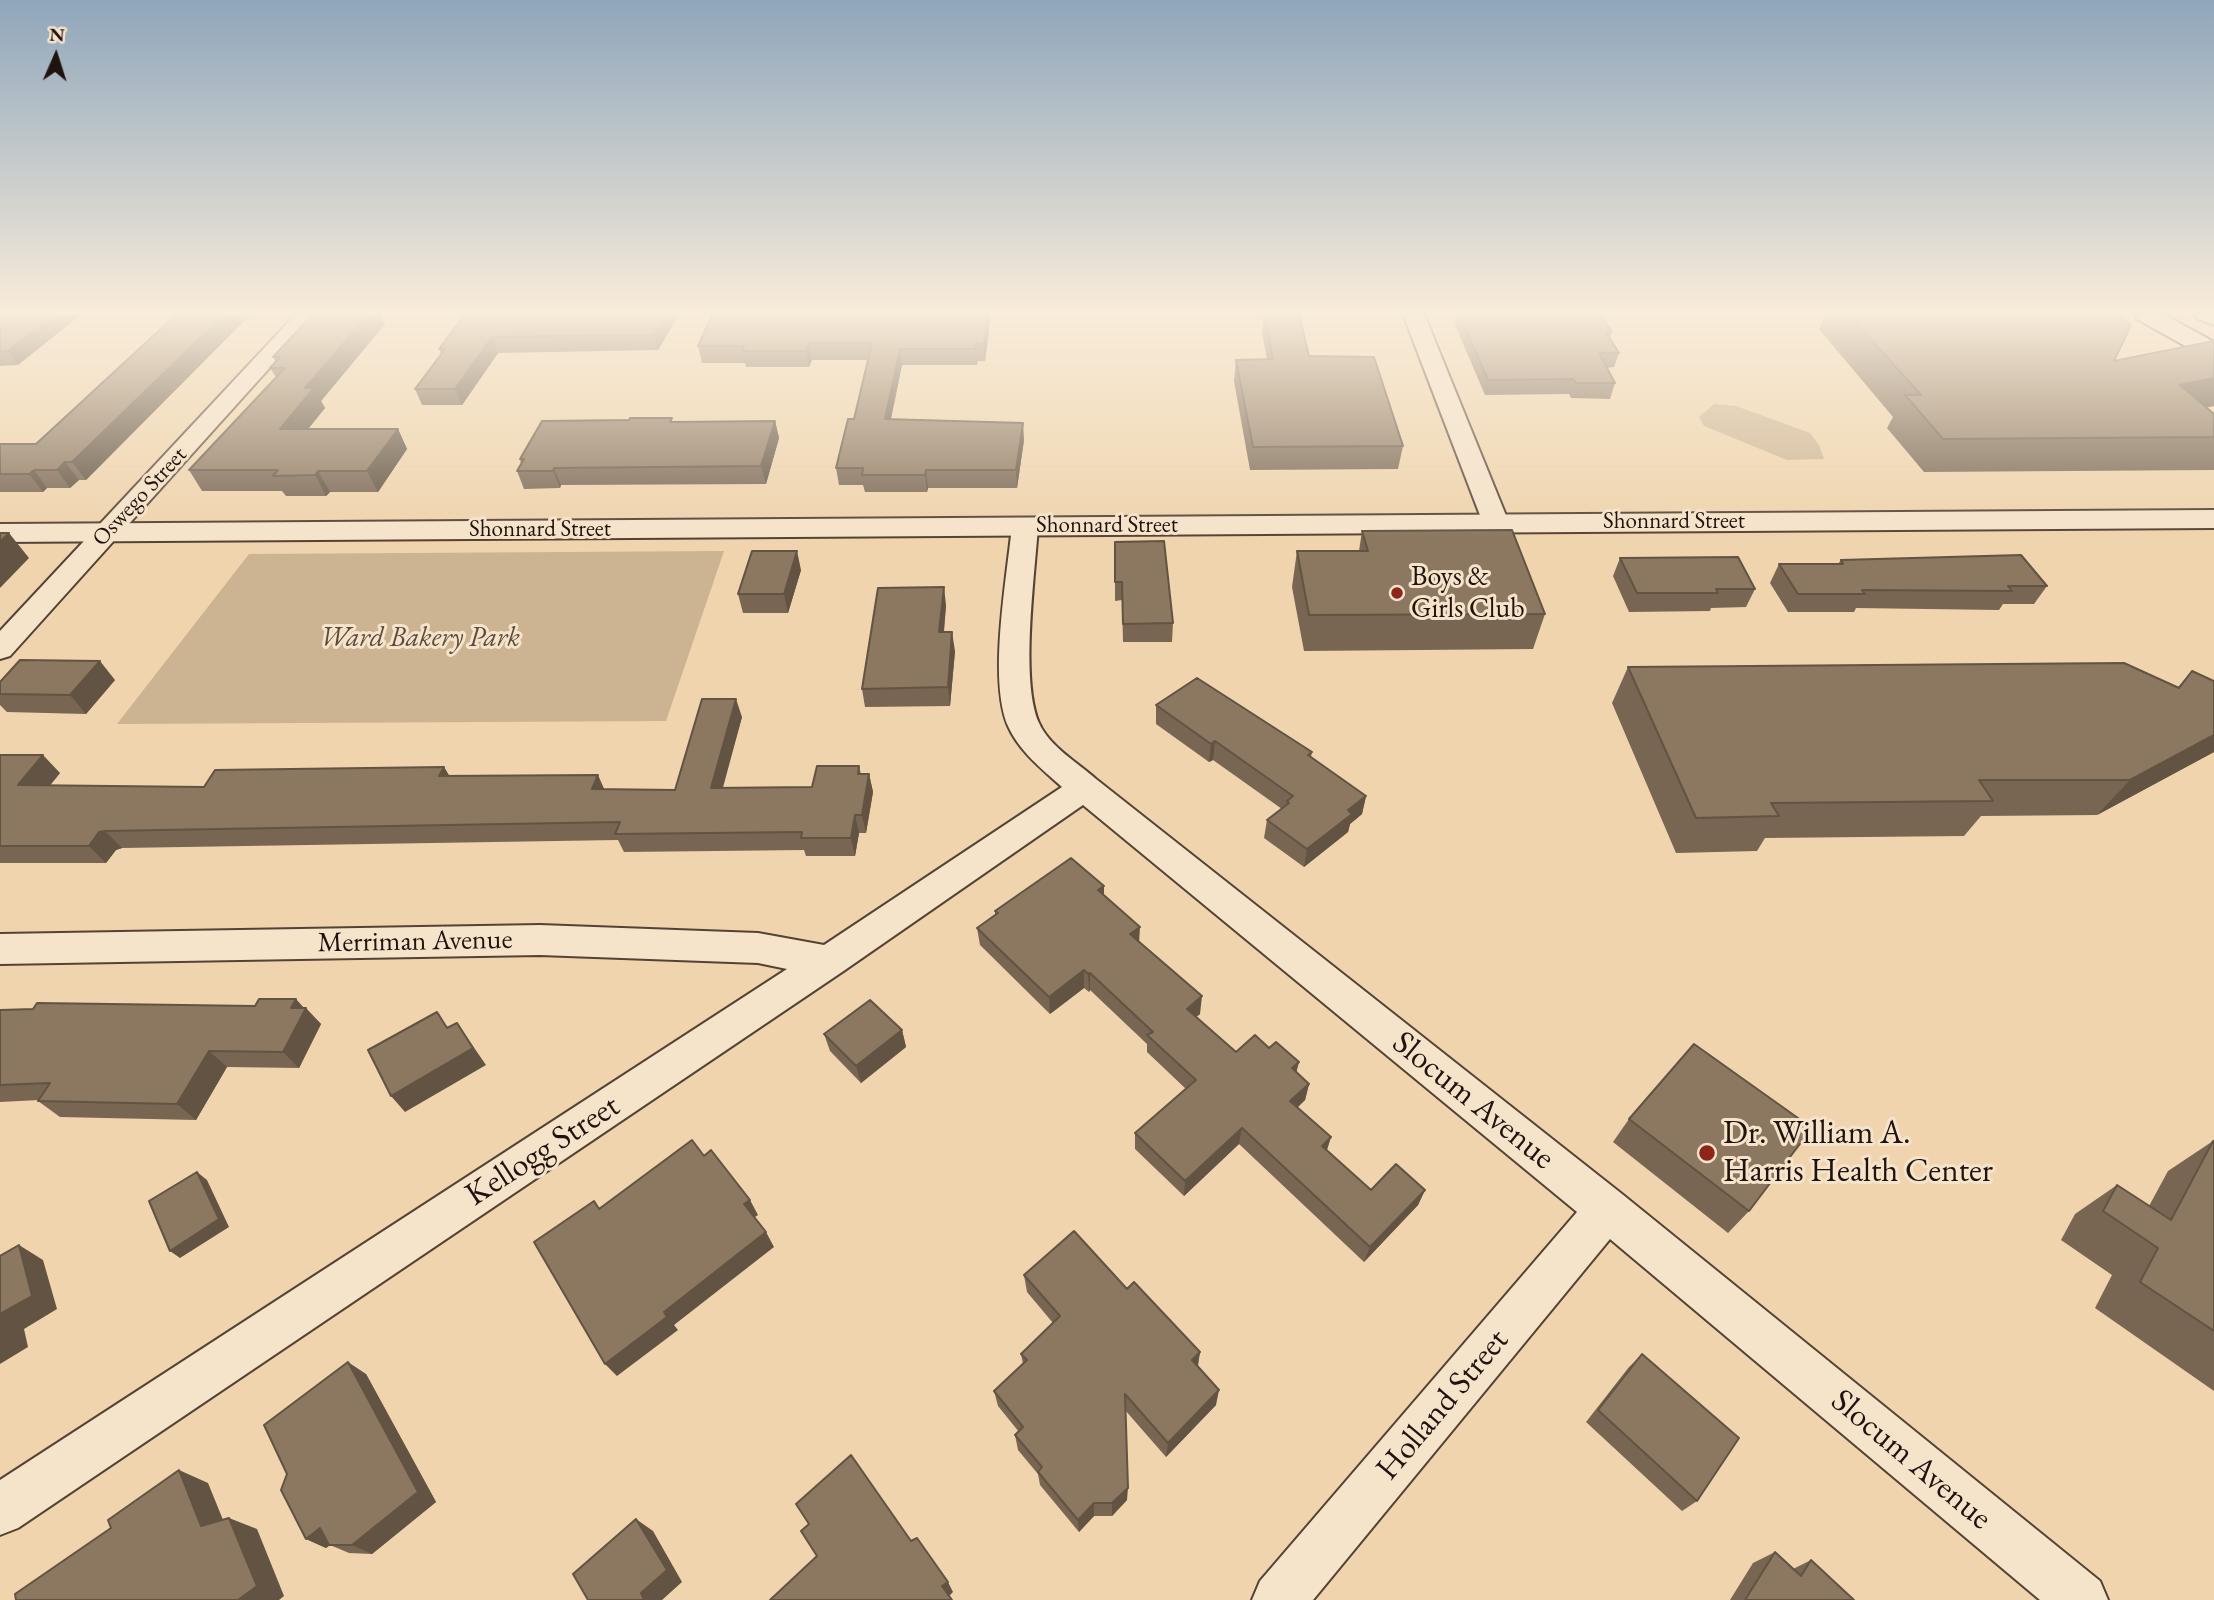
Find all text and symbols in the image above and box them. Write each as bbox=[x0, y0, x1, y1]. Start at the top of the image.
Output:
north arrow bbox=[21, 21, 91, 91]
text: N bbox=[49, 22, 65, 47]
street label: Oswego Street bbox=[87, 442, 193, 552]
street label: Shonnard Street bbox=[1603, 508, 1745, 536]
street label: Shonnard Street bbox=[1036, 512, 1178, 540]
street label: Shonnard Street bbox=[469, 516, 611, 544]
place label: Boys & Girls Club bbox=[1411, 560, 1525, 626]
marker: Boys & Girls Club bbox=[1389, 585, 1405, 601]
park label: Ward Bakery Park bbox=[320, 621, 520, 655]
street label: Merriman Avenue bbox=[317, 924, 513, 960]
street label: Slocum Avenue bbox=[1384, 1023, 1562, 1179]
street label: Kellogg Street bbox=[459, 1087, 627, 1215]
place label: Dr. William A. Harris Health Center bbox=[1723, 1114, 1993, 1192]
marker: Dr. William A. Harris Health Center bbox=[1697, 1143, 1717, 1163]
street label: Holland Street bbox=[1368, 1321, 1518, 1489]
street label: Slocum Avenue bbox=[1823, 1381, 1999, 1539]

